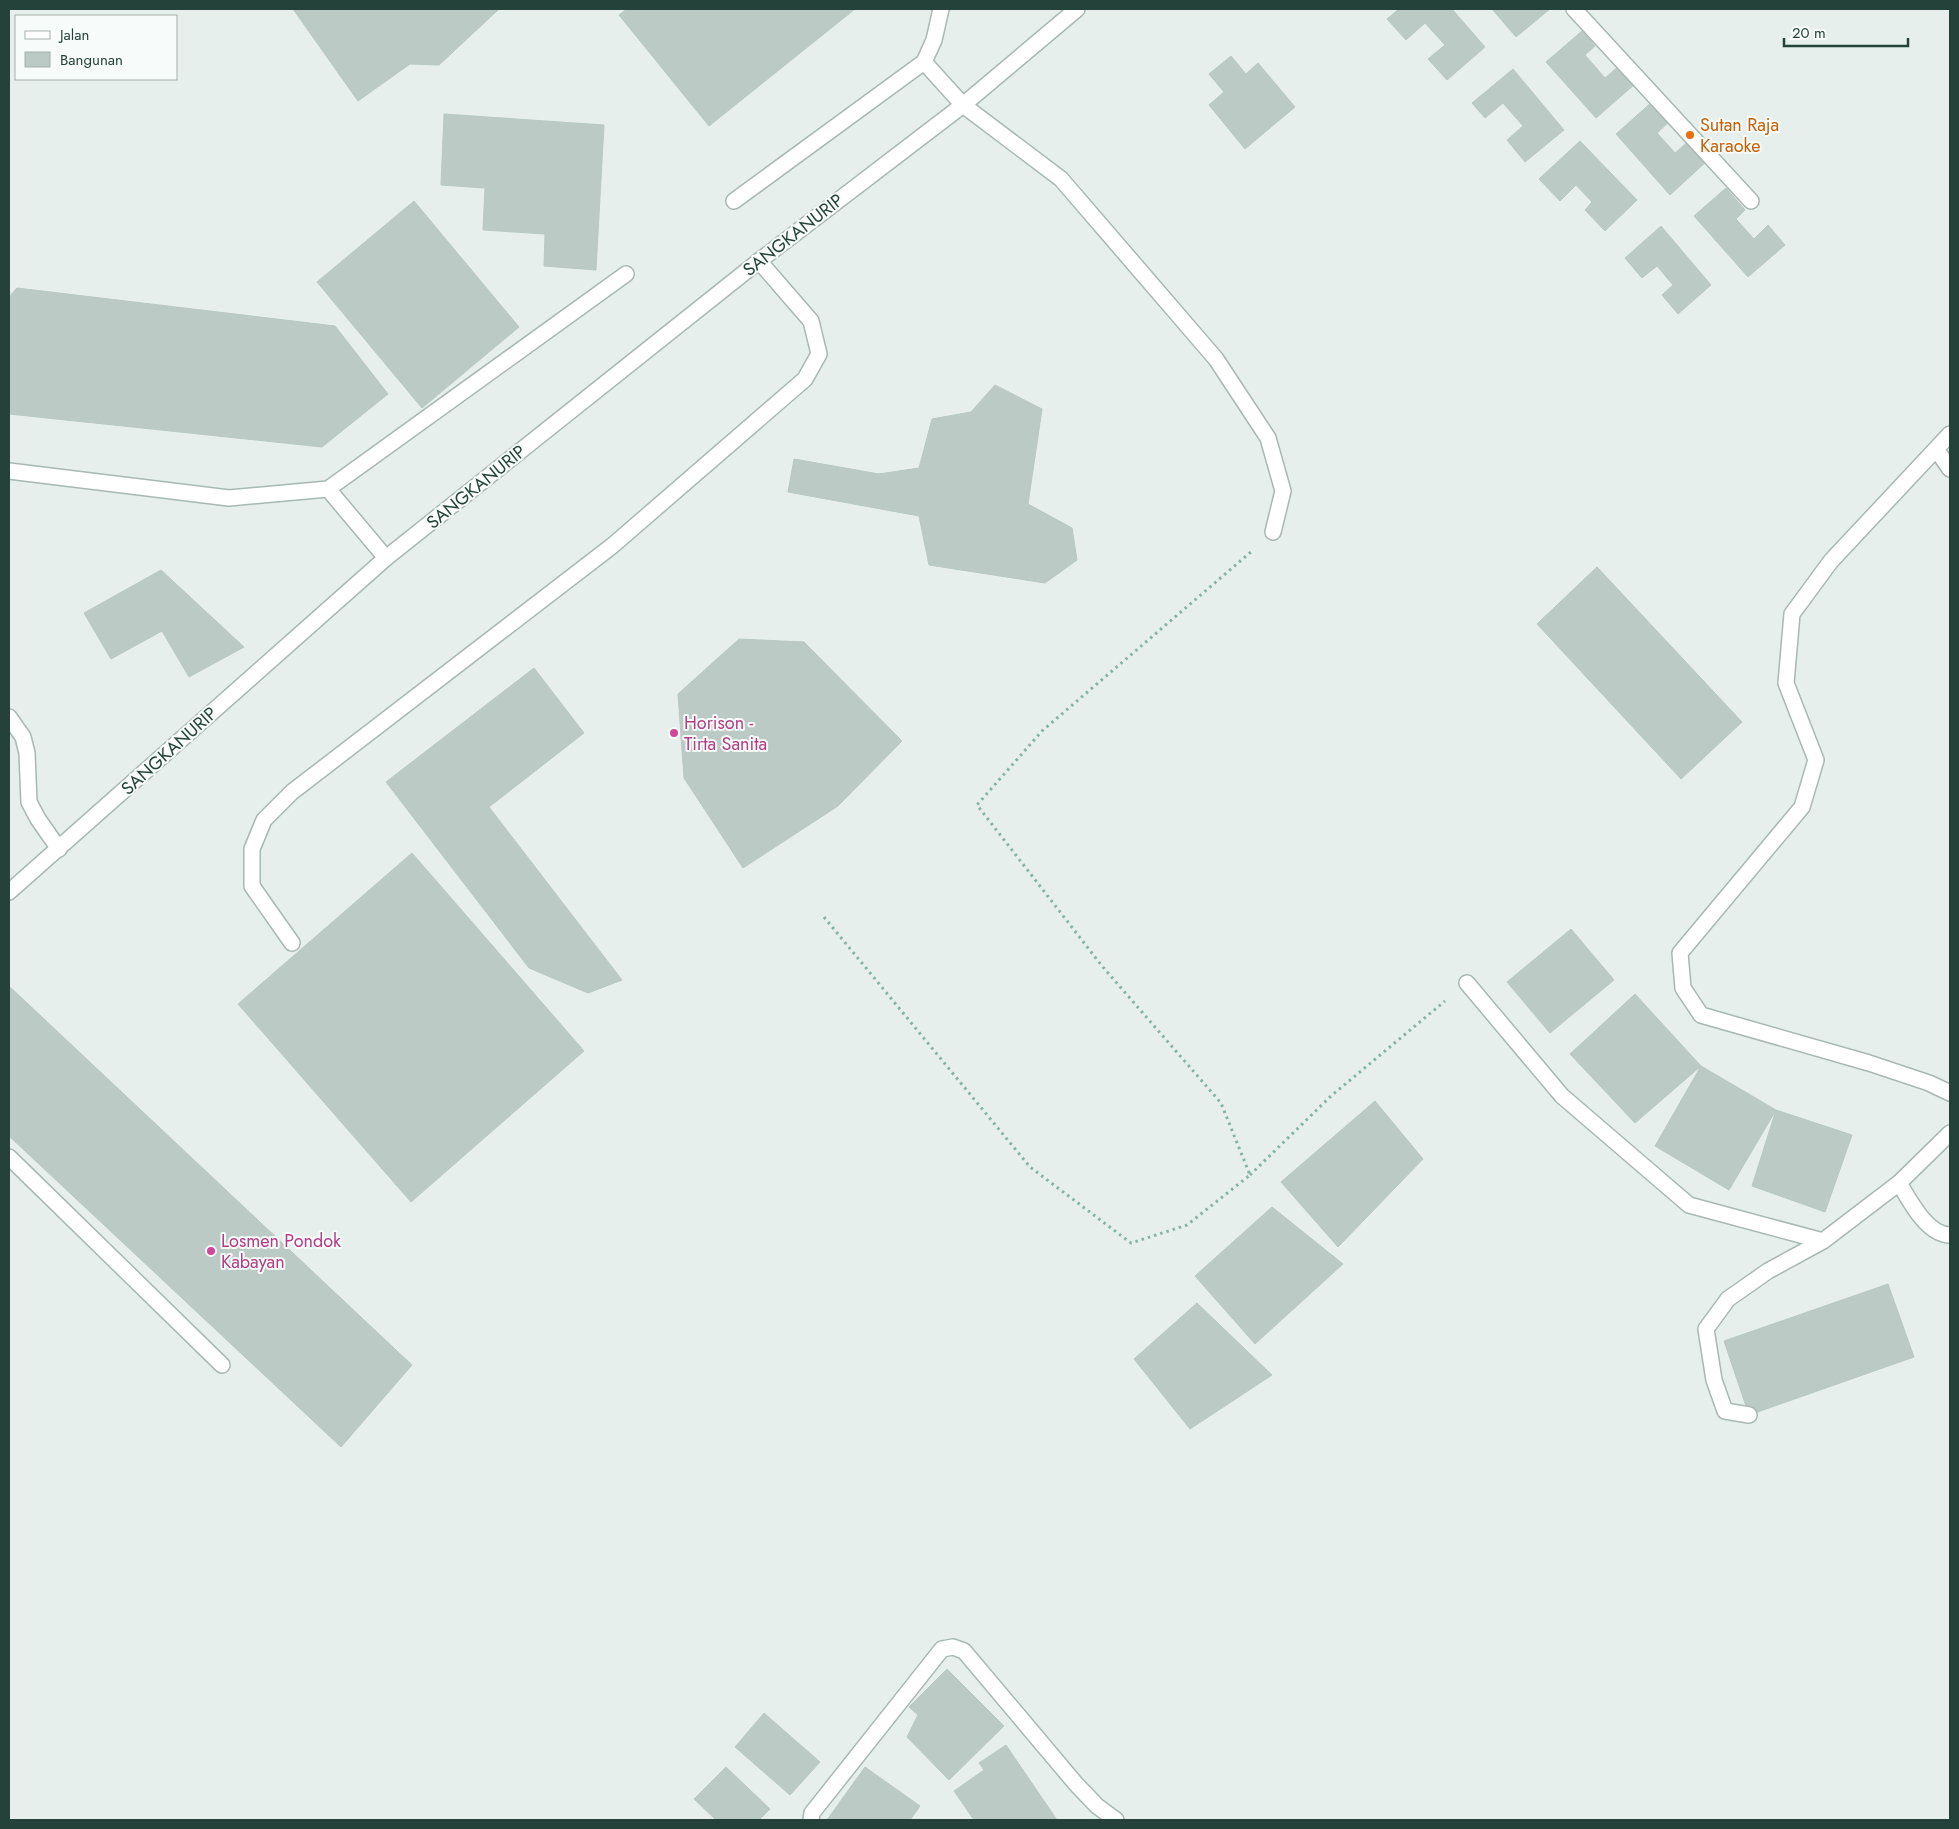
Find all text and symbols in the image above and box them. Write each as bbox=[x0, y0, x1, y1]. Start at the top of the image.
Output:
legend bbox=[15, 15, 178, 80]
scale bar bbox=[1784, 15, 1908, 47]
text: 20 m bbox=[1792, 22, 1826, 44]
text: Jalan bbox=[58, 24, 89, 46]
text: Bangunan bbox=[60, 49, 123, 71]
place label: Sutan Raja Karaoke bbox=[1700, 112, 1779, 159]
marker: Sutan Raja Karaoke bbox=[1684, 129, 1696, 141]
street label: SANGKANURIP bbox=[737, 187, 849, 283]
street label: SANGKANURIP bbox=[421, 439, 531, 535]
street label: SANGKANURIP bbox=[115, 701, 223, 801]
place label: Horison - Tirta Sanita bbox=[684, 710, 767, 757]
marker: Horison - Tirta Sanita bbox=[668, 727, 680, 739]
place label: Losmen Pondok Kabayan bbox=[221, 1228, 341, 1275]
marker: Losmen Pondok Kabayan bbox=[205, 1245, 217, 1257]

